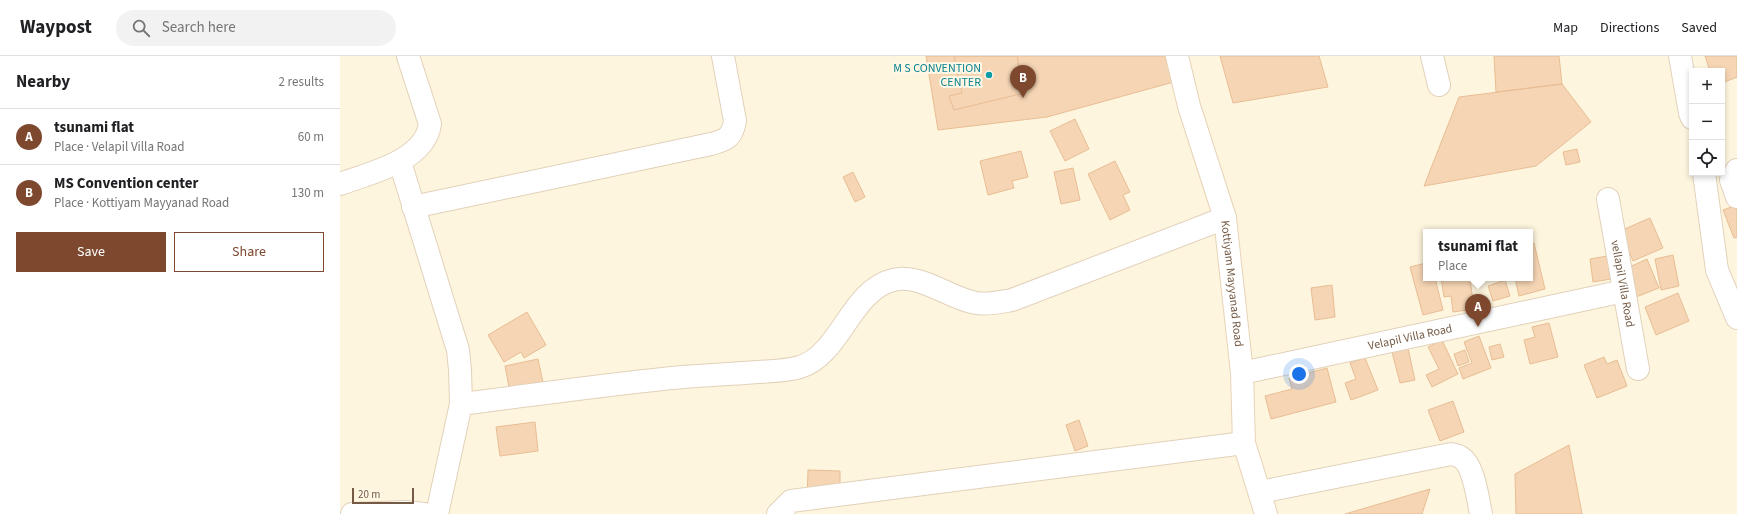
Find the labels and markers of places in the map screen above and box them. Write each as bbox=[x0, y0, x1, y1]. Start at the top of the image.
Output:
place label: M S CONVENTION CENTER bbox=[893, 60, 981, 91]
pin: B bbox=[1010, 65, 1036, 98]
marker: M S CONVENTION CENTER bbox=[984, 70, 994, 80]
pin: A bbox=[1465, 294, 1491, 327]

